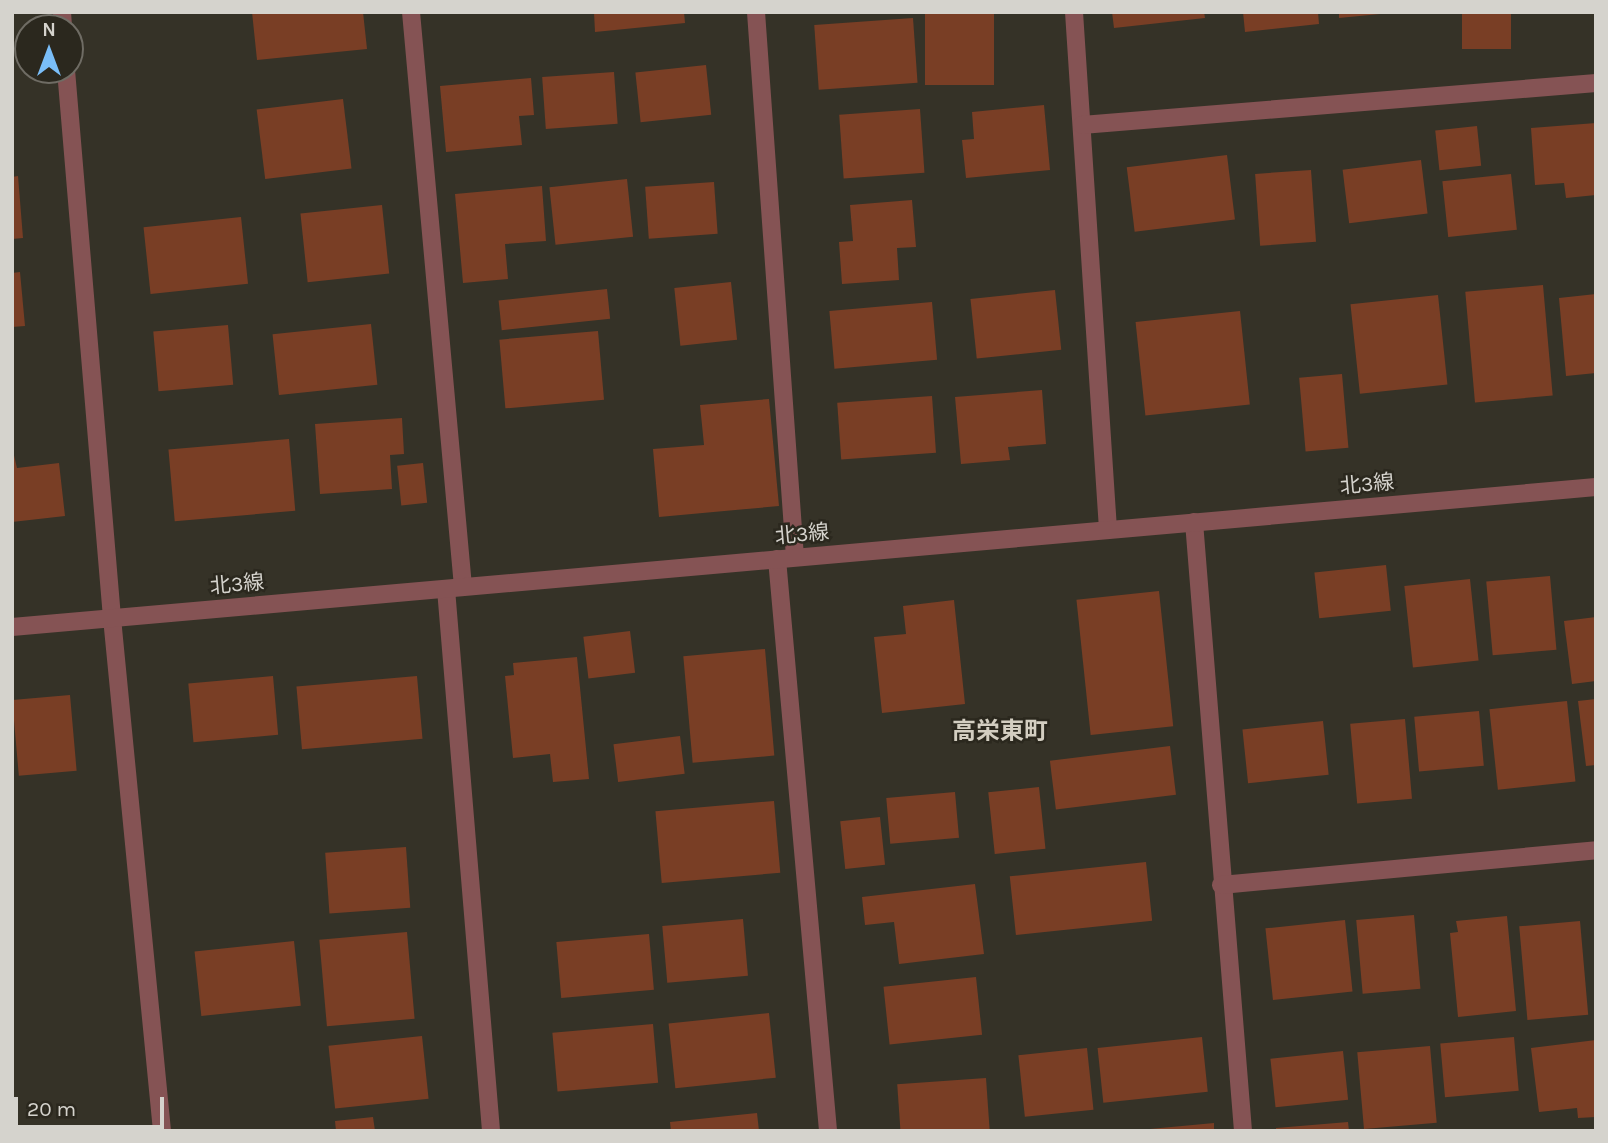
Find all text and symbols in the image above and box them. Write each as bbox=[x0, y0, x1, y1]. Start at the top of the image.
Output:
north arrow bbox=[14, 14, 84, 84]
text: N bbox=[42, 19, 56, 41]
street label: 北3線 bbox=[1339, 469, 1395, 499]
street label: 北3線 bbox=[774, 519, 830, 549]
street label: 北3線 bbox=[209, 569, 265, 599]
district label: 高栄東町 bbox=[952, 718, 1048, 746]
scale bar bbox=[18, 1084, 168, 1128]
text: 20 m bbox=[27, 1097, 76, 1121]

